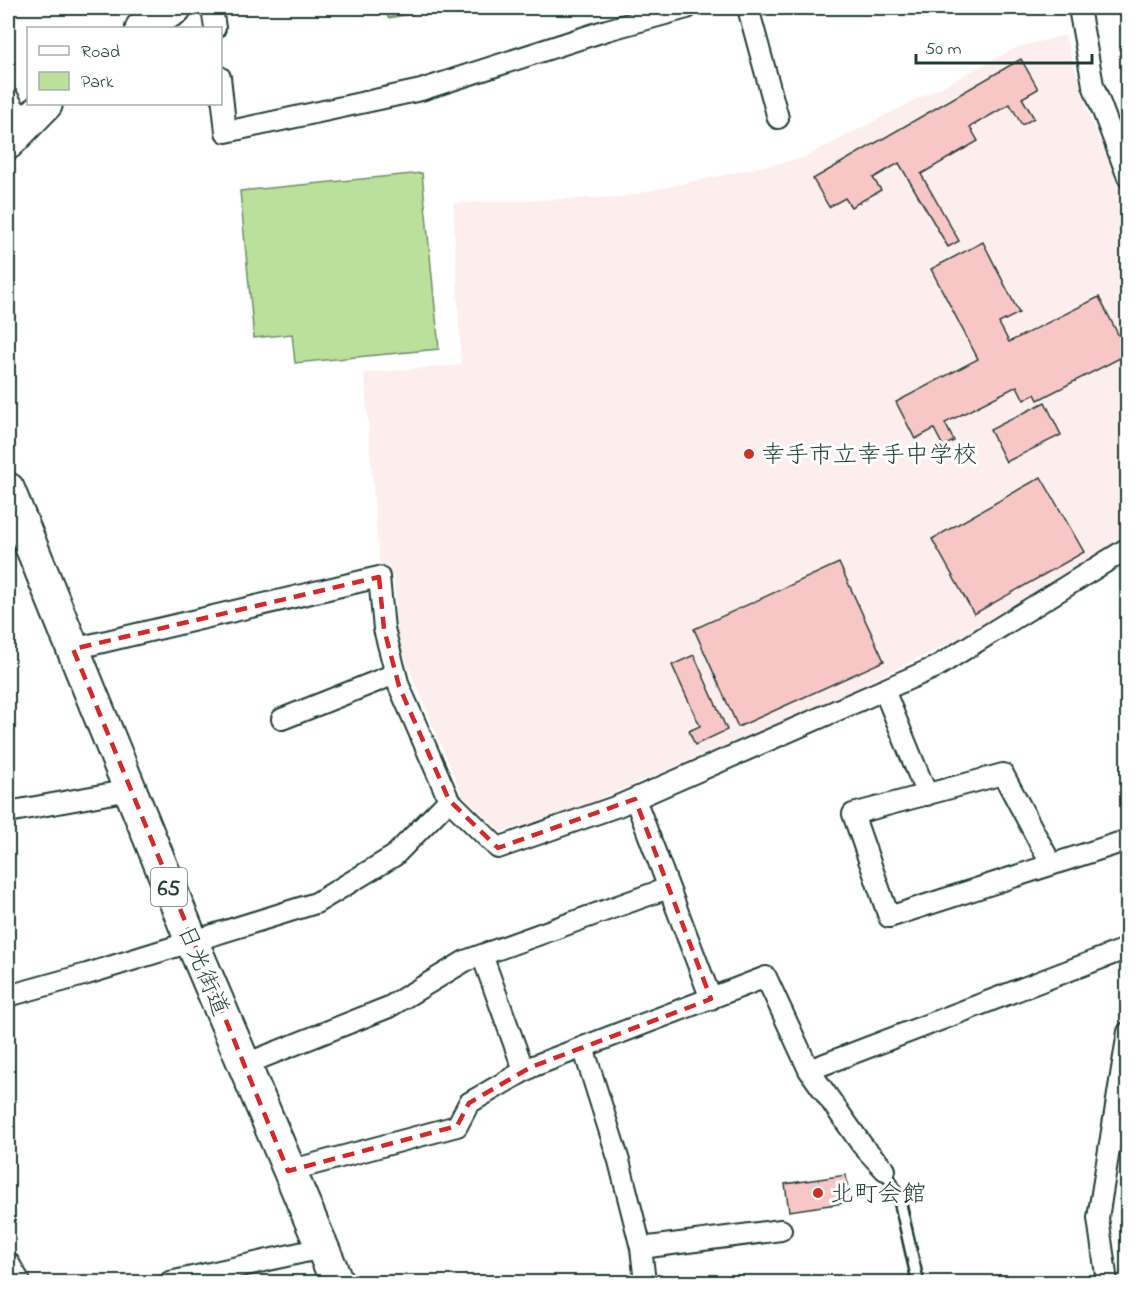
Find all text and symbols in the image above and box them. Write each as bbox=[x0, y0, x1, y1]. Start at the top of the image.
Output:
legend bbox=[27, 27, 222, 105]
scale bar bbox=[916, 27, 1092, 65]
text: 50 m bbox=[925, 37, 962, 63]
text: Road bbox=[81, 40, 120, 66]
text: Park bbox=[81, 70, 114, 96]
place label: 幸手市立幸手中学校 bbox=[761, 439, 977, 474]
marker: 幸手市立幸手中学校 bbox=[742, 447, 756, 461]
road number: 65 bbox=[151, 868, 187, 906]
street label: 日光街道 bbox=[167, 920, 237, 1022]
place label: 北町会館 bbox=[830, 1178, 926, 1213]
marker: 北町会館 bbox=[811, 1186, 825, 1200]

